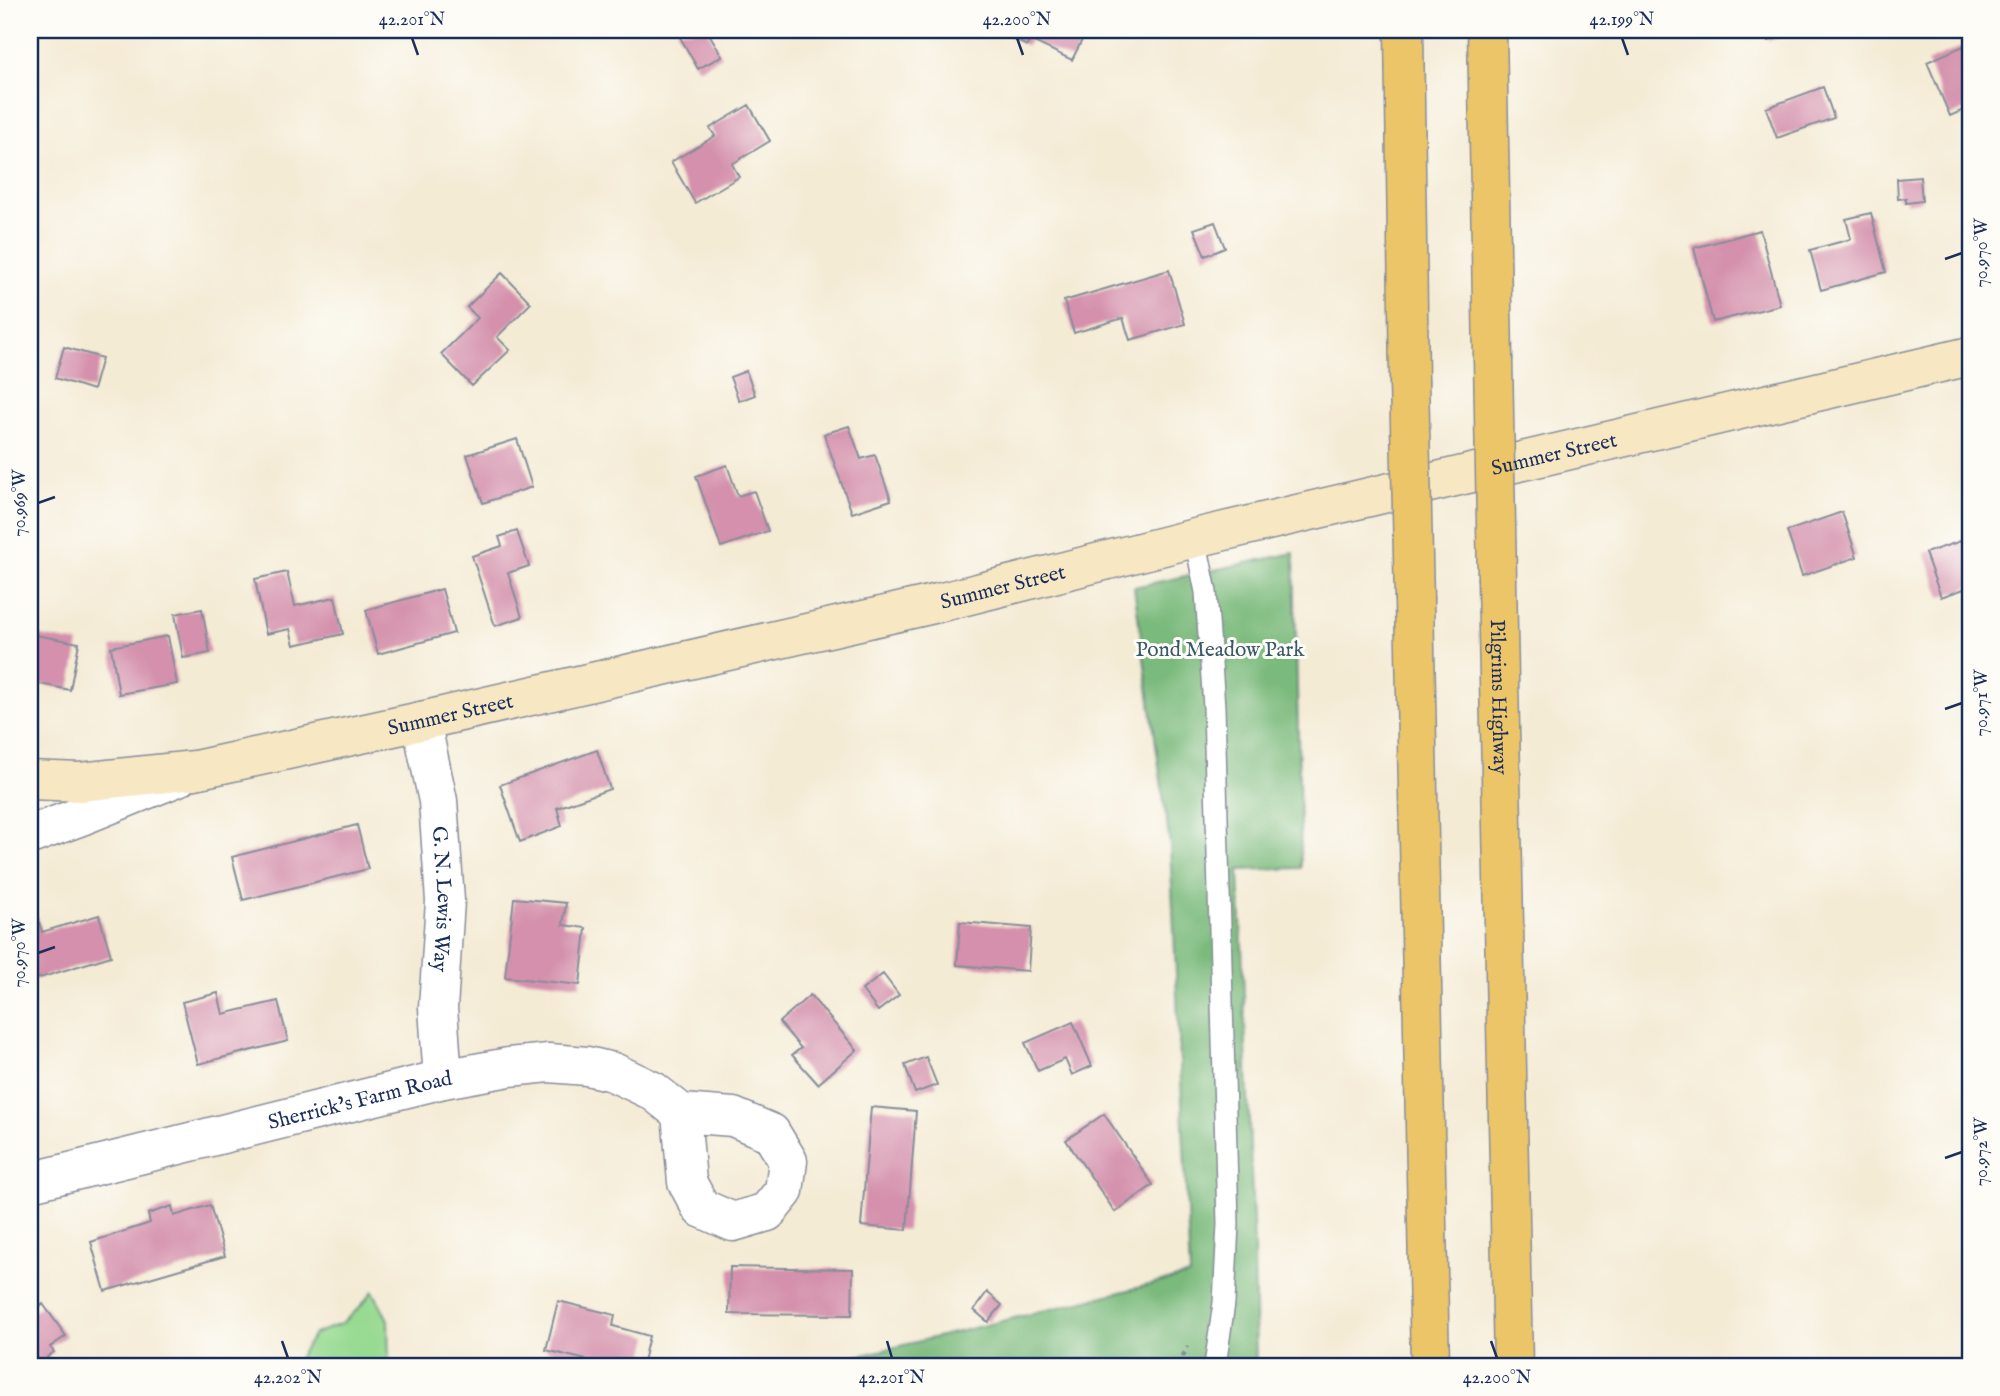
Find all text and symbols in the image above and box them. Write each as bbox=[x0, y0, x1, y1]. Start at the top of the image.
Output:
text: 42.201°N bbox=[379, 9, 446, 32]
text: 42.200°N bbox=[983, 9, 1052, 32]
text: 42.199°N bbox=[1590, 9, 1655, 32]
text: 70.970°W bbox=[1971, 218, 1994, 288]
street label: Summer Street bbox=[1489, 427, 1620, 483]
text: 70.969°W bbox=[9, 469, 32, 537]
street label: Summer Street bbox=[938, 559, 1069, 617]
street label: Pilgrims Highway bbox=[1483, 619, 1513, 776]
park label: Pond Meadow Park bbox=[1136, 637, 1305, 664]
text: 70.971°W bbox=[1971, 669, 1994, 736]
street label: Summer Street bbox=[385, 688, 516, 743]
street label: G. N. Lewis Way bbox=[425, 825, 457, 973]
text: 70.970°W bbox=[9, 918, 32, 988]
street label: Sherrick's Farm Road bbox=[266, 1066, 455, 1137]
text: 70.972°W bbox=[1971, 1117, 1994, 1186]
text: 42.202°N bbox=[254, 1367, 322, 1390]
text: 42.201°N bbox=[859, 1367, 926, 1390]
text: 42.200°N bbox=[1463, 1367, 1532, 1390]

